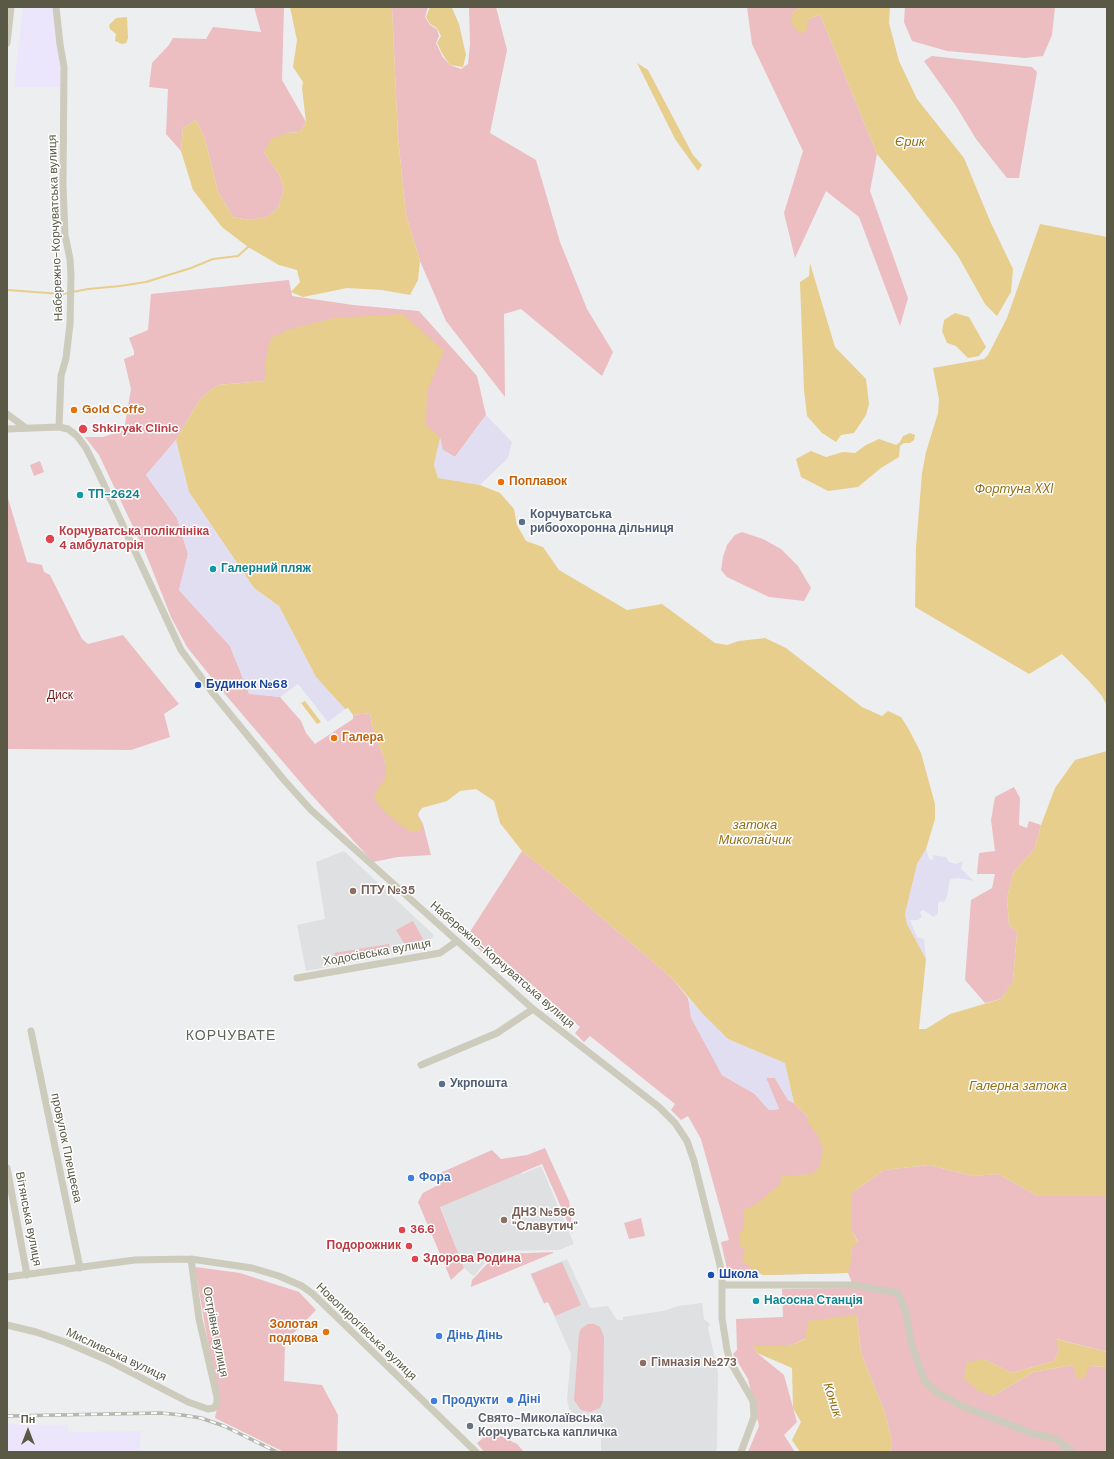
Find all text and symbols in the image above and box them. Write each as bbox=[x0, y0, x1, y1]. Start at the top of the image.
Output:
street label: Набережно-Корчуватська вулиця bbox=[46, 134, 66, 322]
water label: Єрик bbox=[895, 135, 925, 151]
place label: Gold Coffe bbox=[82, 403, 145, 417]
marker: Gold Coffe bbox=[69, 405, 79, 415]
place label: Shkiryak Clinic bbox=[92, 422, 179, 436]
marker: Shkiryak Clinic bbox=[77, 423, 89, 435]
place label: Поплавок bbox=[509, 475, 567, 489]
marker: Поплавок bbox=[496, 477, 506, 487]
water label: Фортуна XXI bbox=[975, 482, 1053, 498]
place label: ТП-2624 bbox=[88, 488, 140, 502]
marker: ТП-2624 bbox=[75, 490, 85, 500]
place label: Корчуватська рибоохоронна дільниця bbox=[530, 508, 674, 536]
marker: Корчуватська рибоохоронна дільниця bbox=[517, 517, 527, 527]
place label: Корчуватська поліклініка 4 амбулаторія bbox=[59, 525, 209, 553]
marker: Корчуватська поліклініка 4 амбулаторія bbox=[44, 533, 56, 545]
place label: Галерний пляж bbox=[221, 562, 311, 576]
marker: Галерний пляж bbox=[208, 564, 218, 574]
place label: Будинок №68 bbox=[206, 678, 288, 692]
marker: Будинок №68 bbox=[193, 680, 203, 690]
park label: Диск bbox=[47, 689, 73, 703]
place label: Галера bbox=[342, 731, 383, 745]
marker: Галера bbox=[329, 733, 339, 743]
water label: затока Миколайчик bbox=[718, 818, 792, 849]
place label: ПТУ №35 bbox=[361, 884, 415, 898]
marker: ПТУ №35 bbox=[348, 886, 358, 896]
street label: Набережно-Корчуватська вулиця bbox=[427, 898, 577, 1032]
street label: Ходосівська вулиця bbox=[322, 936, 432, 970]
district label: КОРЧУВАТЕ bbox=[186, 1028, 276, 1044]
place label: Укрпошта bbox=[450, 1077, 507, 1091]
marker: Укрпошта bbox=[437, 1079, 447, 1089]
water label: Галерна затока bbox=[969, 1079, 1067, 1095]
street label: провулок Плещеєва bbox=[47, 1092, 85, 1204]
street label: Вітянська вулиця bbox=[12, 1171, 44, 1267]
place label: Фора bbox=[419, 1171, 451, 1185]
marker: Фора bbox=[406, 1173, 416, 1183]
place label: ДНЗ №596 "Славутич" bbox=[512, 1206, 578, 1234]
marker: ДНЗ №596 "Славутич" bbox=[499, 1215, 509, 1225]
place label: 36.6 bbox=[410, 1223, 435, 1237]
marker: 36.6 bbox=[397, 1225, 407, 1235]
place label: Подорожник bbox=[327, 1239, 401, 1253]
marker: Подорожник bbox=[404, 1241, 414, 1251]
place label: Здорова Родина bbox=[423, 1252, 521, 1266]
marker: Здорова Родина bbox=[410, 1254, 420, 1264]
place label: Школа bbox=[719, 1268, 758, 1282]
marker: Школа bbox=[706, 1270, 716, 1280]
street label: Новопирогівська вулиця bbox=[313, 1280, 419, 1384]
street label: Острівна вулиця bbox=[199, 1285, 231, 1379]
place label: Насосна Станція bbox=[764, 1294, 863, 1308]
marker: Насосна Станція bbox=[751, 1296, 761, 1306]
place label: Золотая подкова bbox=[269, 1318, 318, 1346]
street label: Мисливська вулиця bbox=[63, 1325, 169, 1385]
marker: Золотая подкова bbox=[321, 1327, 331, 1337]
place label: Дінь Дінь bbox=[447, 1329, 503, 1343]
marker: Дінь Дінь bbox=[434, 1331, 444, 1341]
place label: Гімназія №273 bbox=[651, 1356, 737, 1370]
marker: Гімназія №273 bbox=[638, 1358, 648, 1368]
water label: Коник bbox=[819, 1381, 845, 1419]
place label: Діні bbox=[518, 1393, 540, 1407]
place label: Продукти bbox=[442, 1394, 499, 1408]
marker: Діні bbox=[505, 1395, 515, 1405]
marker: Продукти bbox=[429, 1396, 439, 1406]
north arrow bbox=[8, 1411, 48, 1451]
text: Пн bbox=[21, 1412, 35, 1426]
place label: Свято-Миколаївська Корчуватська капличка bbox=[478, 1412, 617, 1440]
marker: Свято-Миколаївська Корчуватська капличка bbox=[465, 1421, 475, 1431]

